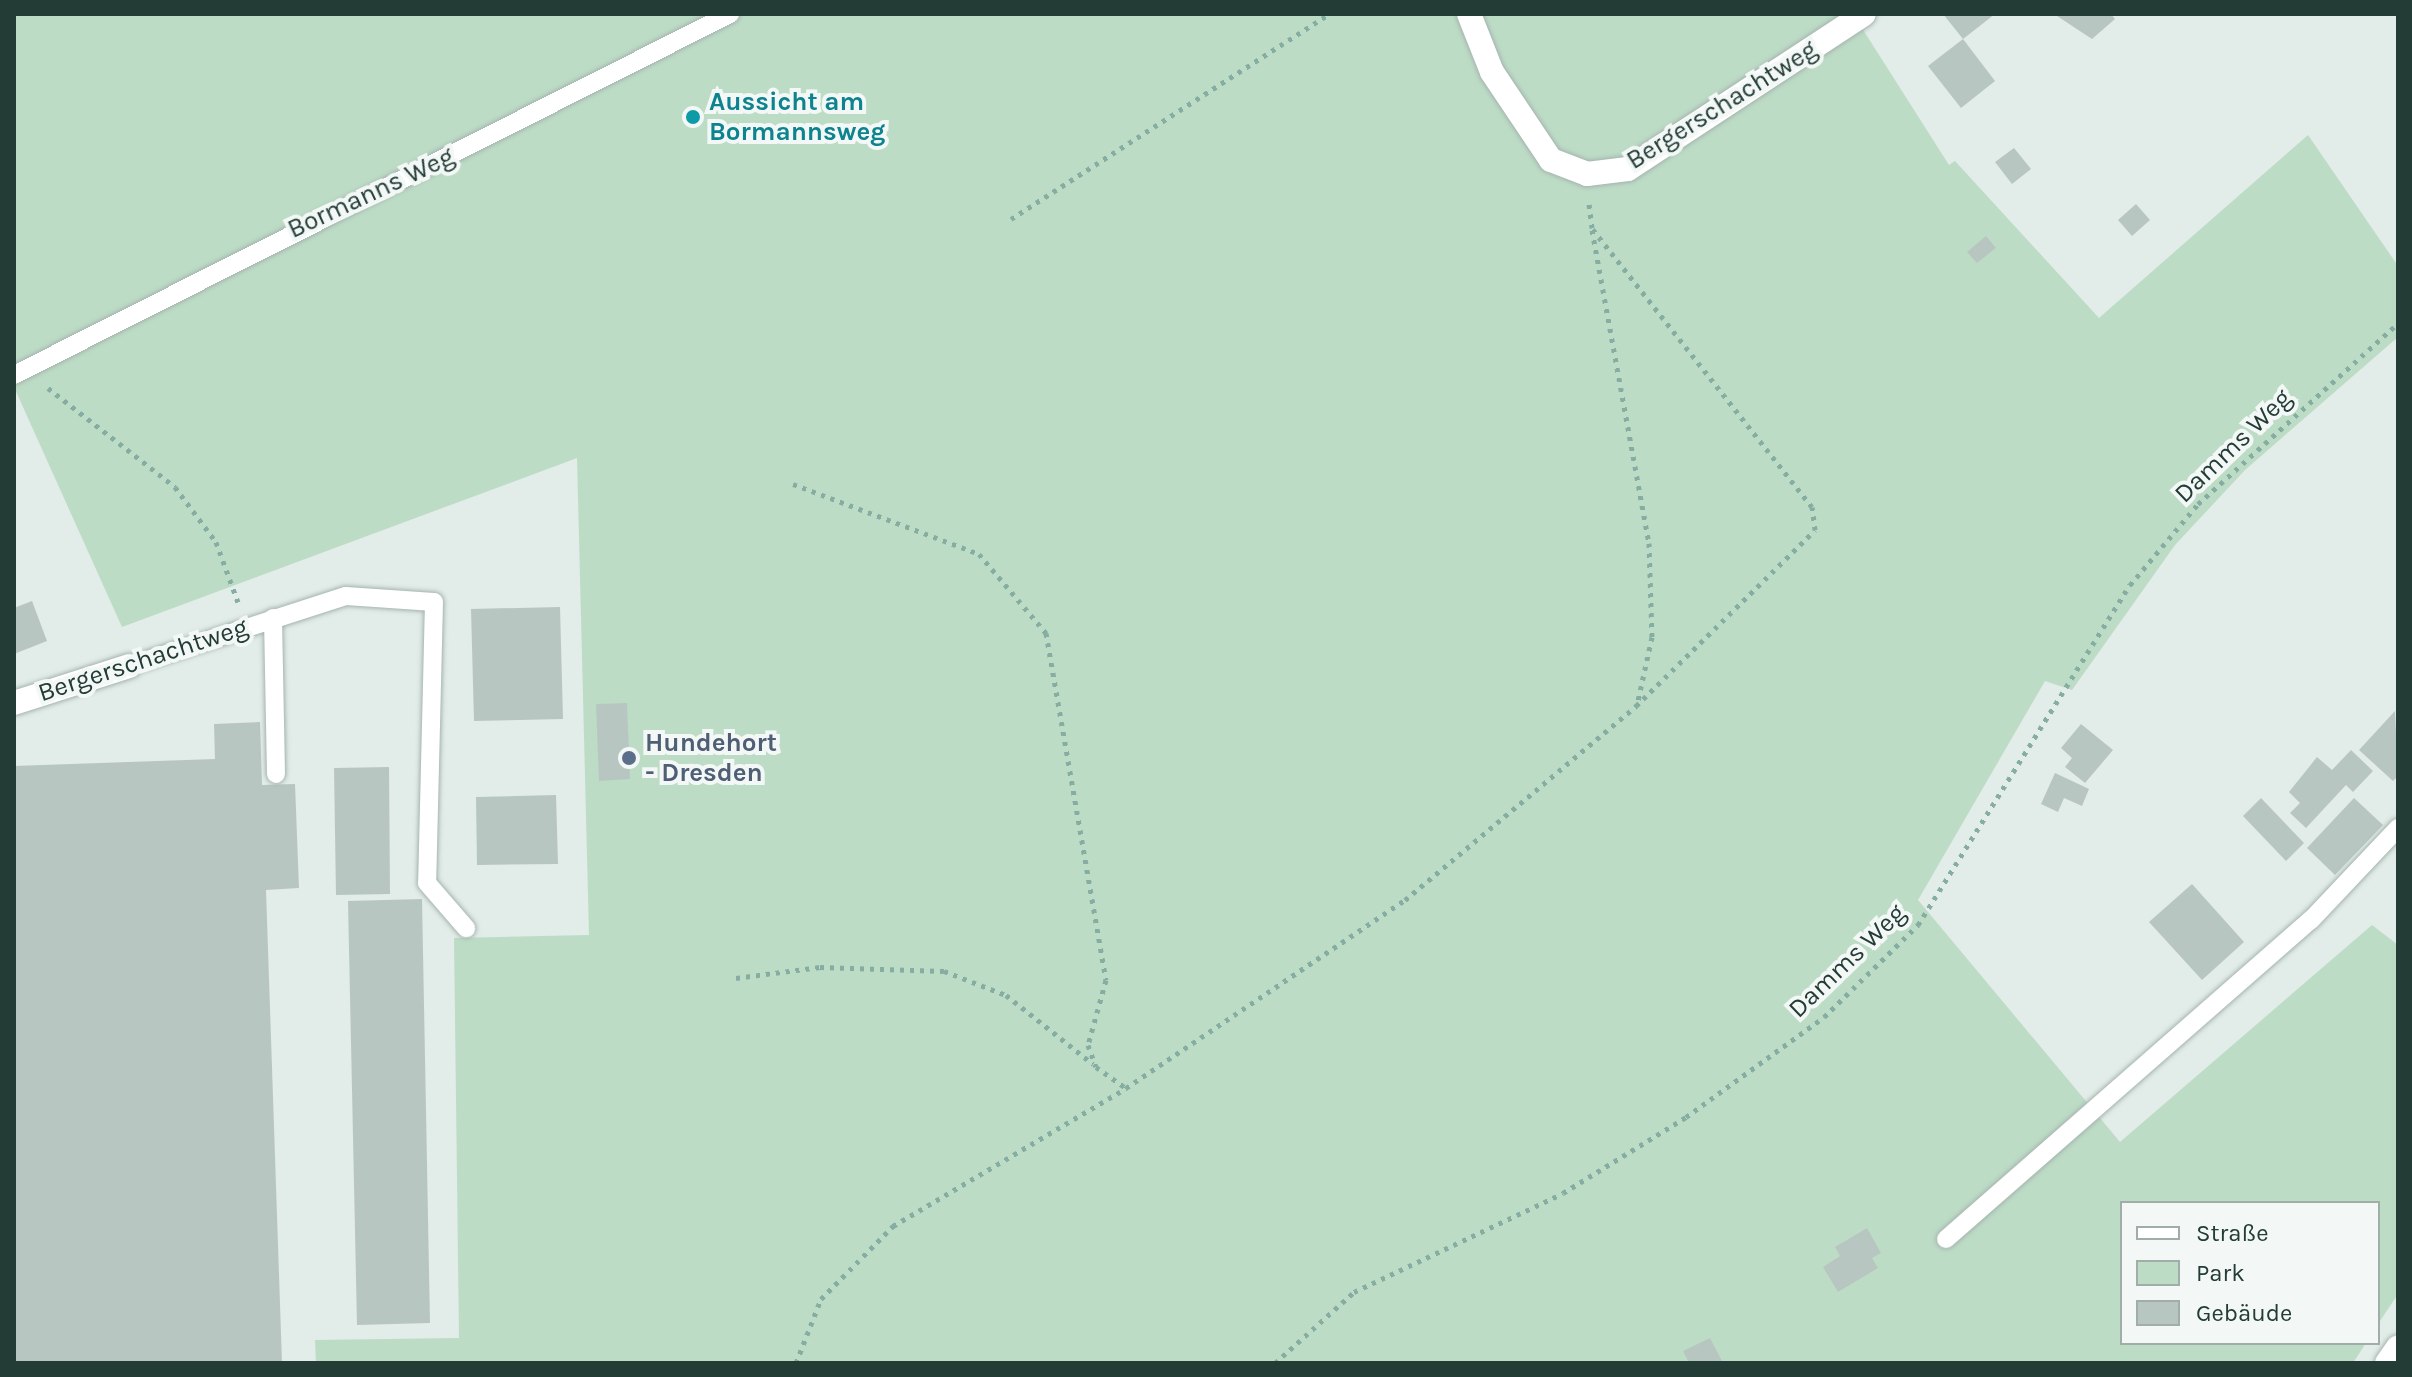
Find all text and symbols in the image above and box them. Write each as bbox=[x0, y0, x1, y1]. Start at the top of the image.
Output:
street label: Bergerschachtweg bbox=[1621, 34, 1823, 176]
place label: Aussicht am Bormannsweg bbox=[709, 86, 885, 148]
marker: Aussicht am Bormannsweg bbox=[684, 108, 702, 126]
street label: Bormanns Weg bbox=[283, 141, 459, 245]
street label: Damms Weg bbox=[2168, 383, 2298, 509]
street label: Bergerschachtweg bbox=[34, 611, 252, 709]
place label: Hundehort - Dresden bbox=[645, 727, 777, 788]
marker: Hundehort - Dresden bbox=[620, 749, 638, 767]
street label: Damms Weg bbox=[1782, 898, 1912, 1024]
legend bbox=[2120, 1201, 2380, 1345]
text: Straße bbox=[2196, 1219, 2268, 1247]
text: Park bbox=[2196, 1259, 2245, 1287]
text: Gebäude bbox=[2196, 1299, 2292, 1327]

